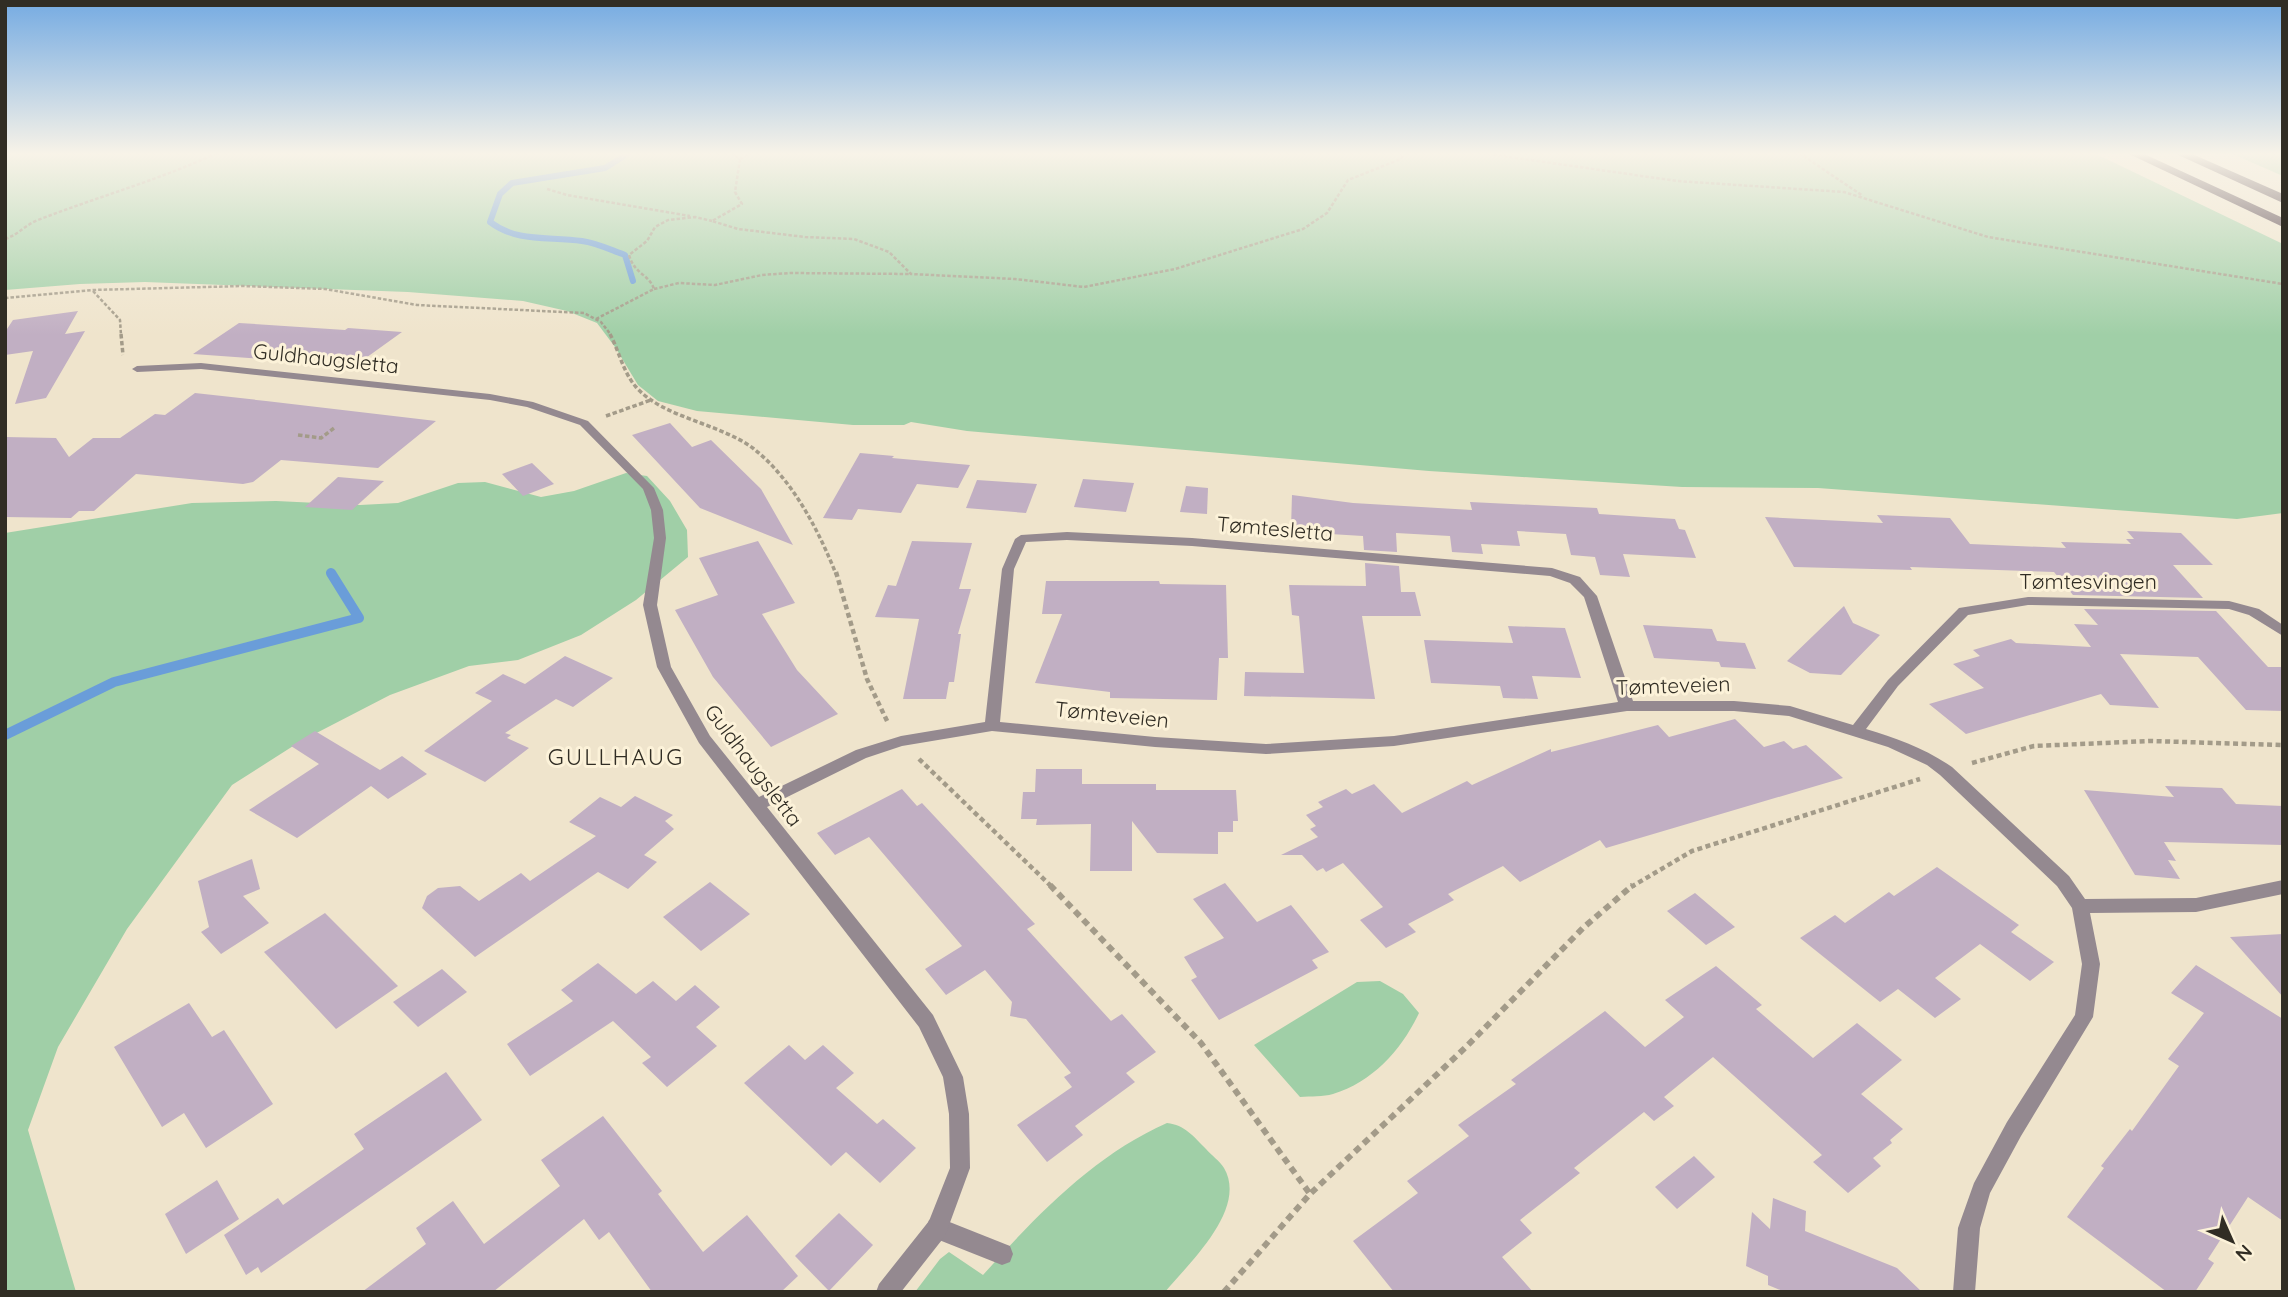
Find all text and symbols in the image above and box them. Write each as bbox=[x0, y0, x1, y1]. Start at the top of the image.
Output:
street label: Guldhaugsletta bbox=[252, 337, 400, 379]
street label: Tømtesletta bbox=[1216, 510, 1334, 546]
street label: Tømtesvingen bbox=[2019, 568, 2157, 594]
street label: Tømteveien bbox=[1615, 670, 1731, 700]
street label: Tømteveien bbox=[1054, 695, 1170, 733]
street label: Guldhaugsletta bbox=[700, 699, 808, 831]
district label: GULLHAUG bbox=[548, 742, 684, 771]
north arrow bbox=[2197, 1206, 2267, 1276]
text: N bbox=[2231, 1240, 2257, 1266]

